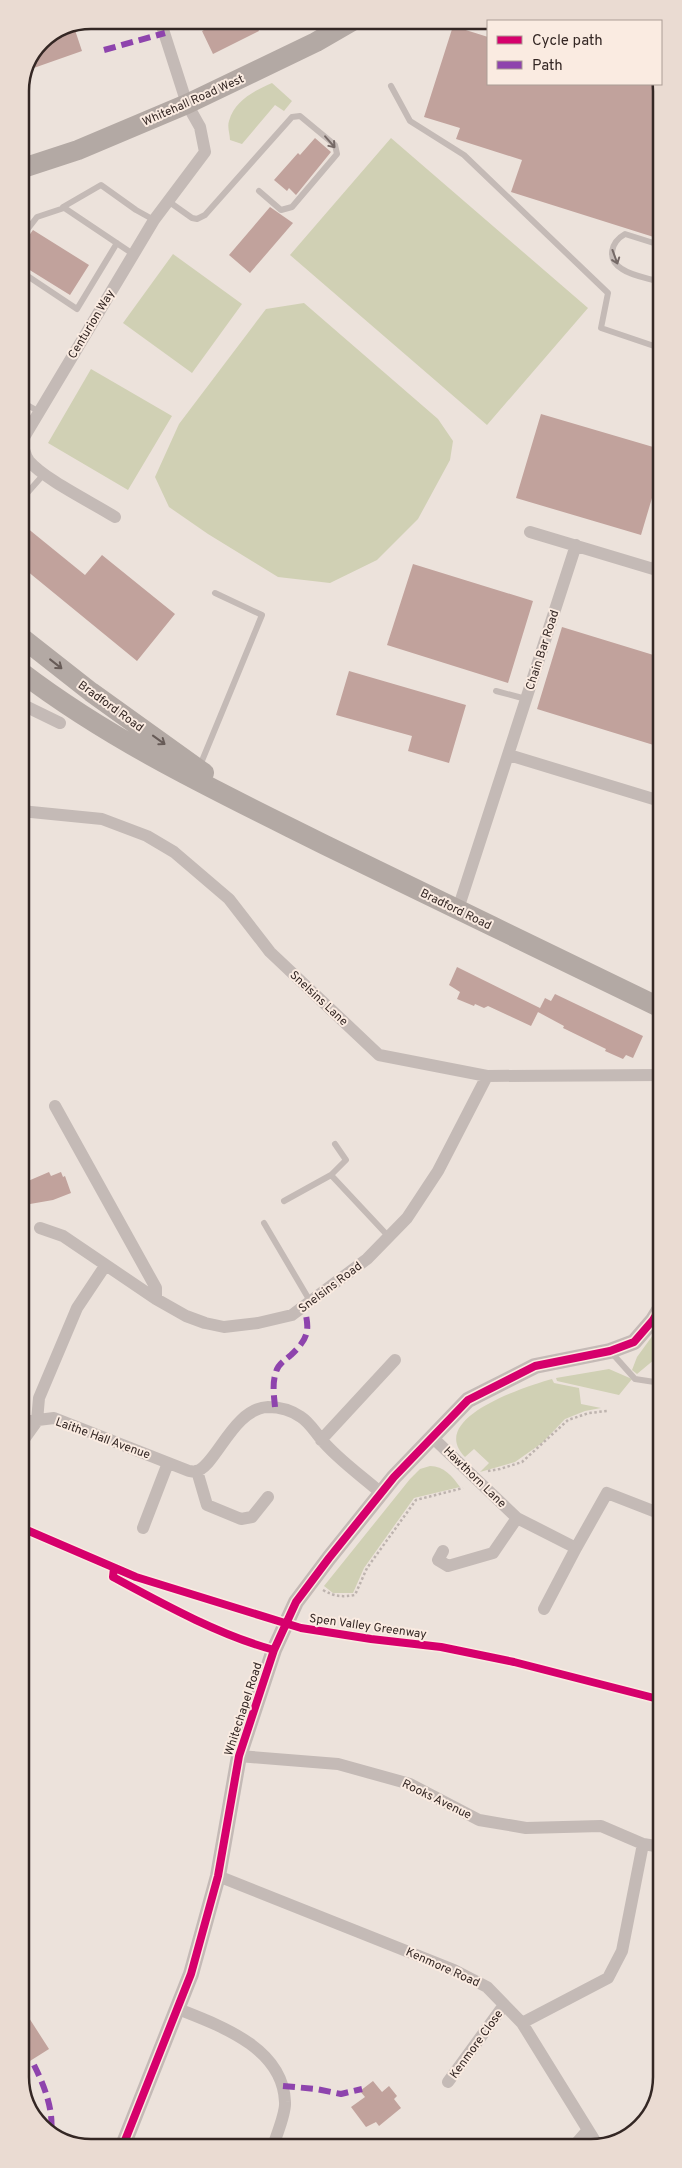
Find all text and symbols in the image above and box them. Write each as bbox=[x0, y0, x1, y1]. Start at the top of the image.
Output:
legend bbox=[487, 20, 662, 85]
text: Cycle path bbox=[532, 32, 603, 51]
text: Path bbox=[532, 57, 563, 76]
street label: Whitehall Road West bbox=[140, 71, 247, 131]
one-way arrow bbox=[324, 136, 336, 148]
one-way arrow bbox=[611, 249, 620, 264]
street label: Centurion Way bbox=[65, 287, 119, 362]
street label: Chain Bar Road bbox=[522, 608, 563, 692]
one-way arrow bbox=[49, 659, 62, 670]
street label: Bradford Road bbox=[74, 678, 147, 736]
one-way arrow bbox=[152, 735, 165, 746]
street label: Bradford Road bbox=[417, 886, 494, 934]
street label: Snelsins Lane bbox=[286, 968, 351, 1030]
street label: Snelsins Road bbox=[296, 1259, 366, 1317]
street label: Laithe Hall Avenue bbox=[53, 1414, 152, 1464]
street label: Hawthorn Lane bbox=[439, 1444, 509, 1512]
street label: Spen Valley Greenway bbox=[308, 1611, 428, 1643]
street label: Whitechapel Road bbox=[221, 1661, 267, 1758]
street label: Rooks Avenue bbox=[399, 1776, 474, 1824]
street label: Kenmore Road bbox=[403, 1944, 482, 1991]
street label: Kenmore Close bbox=[446, 2007, 507, 2082]

